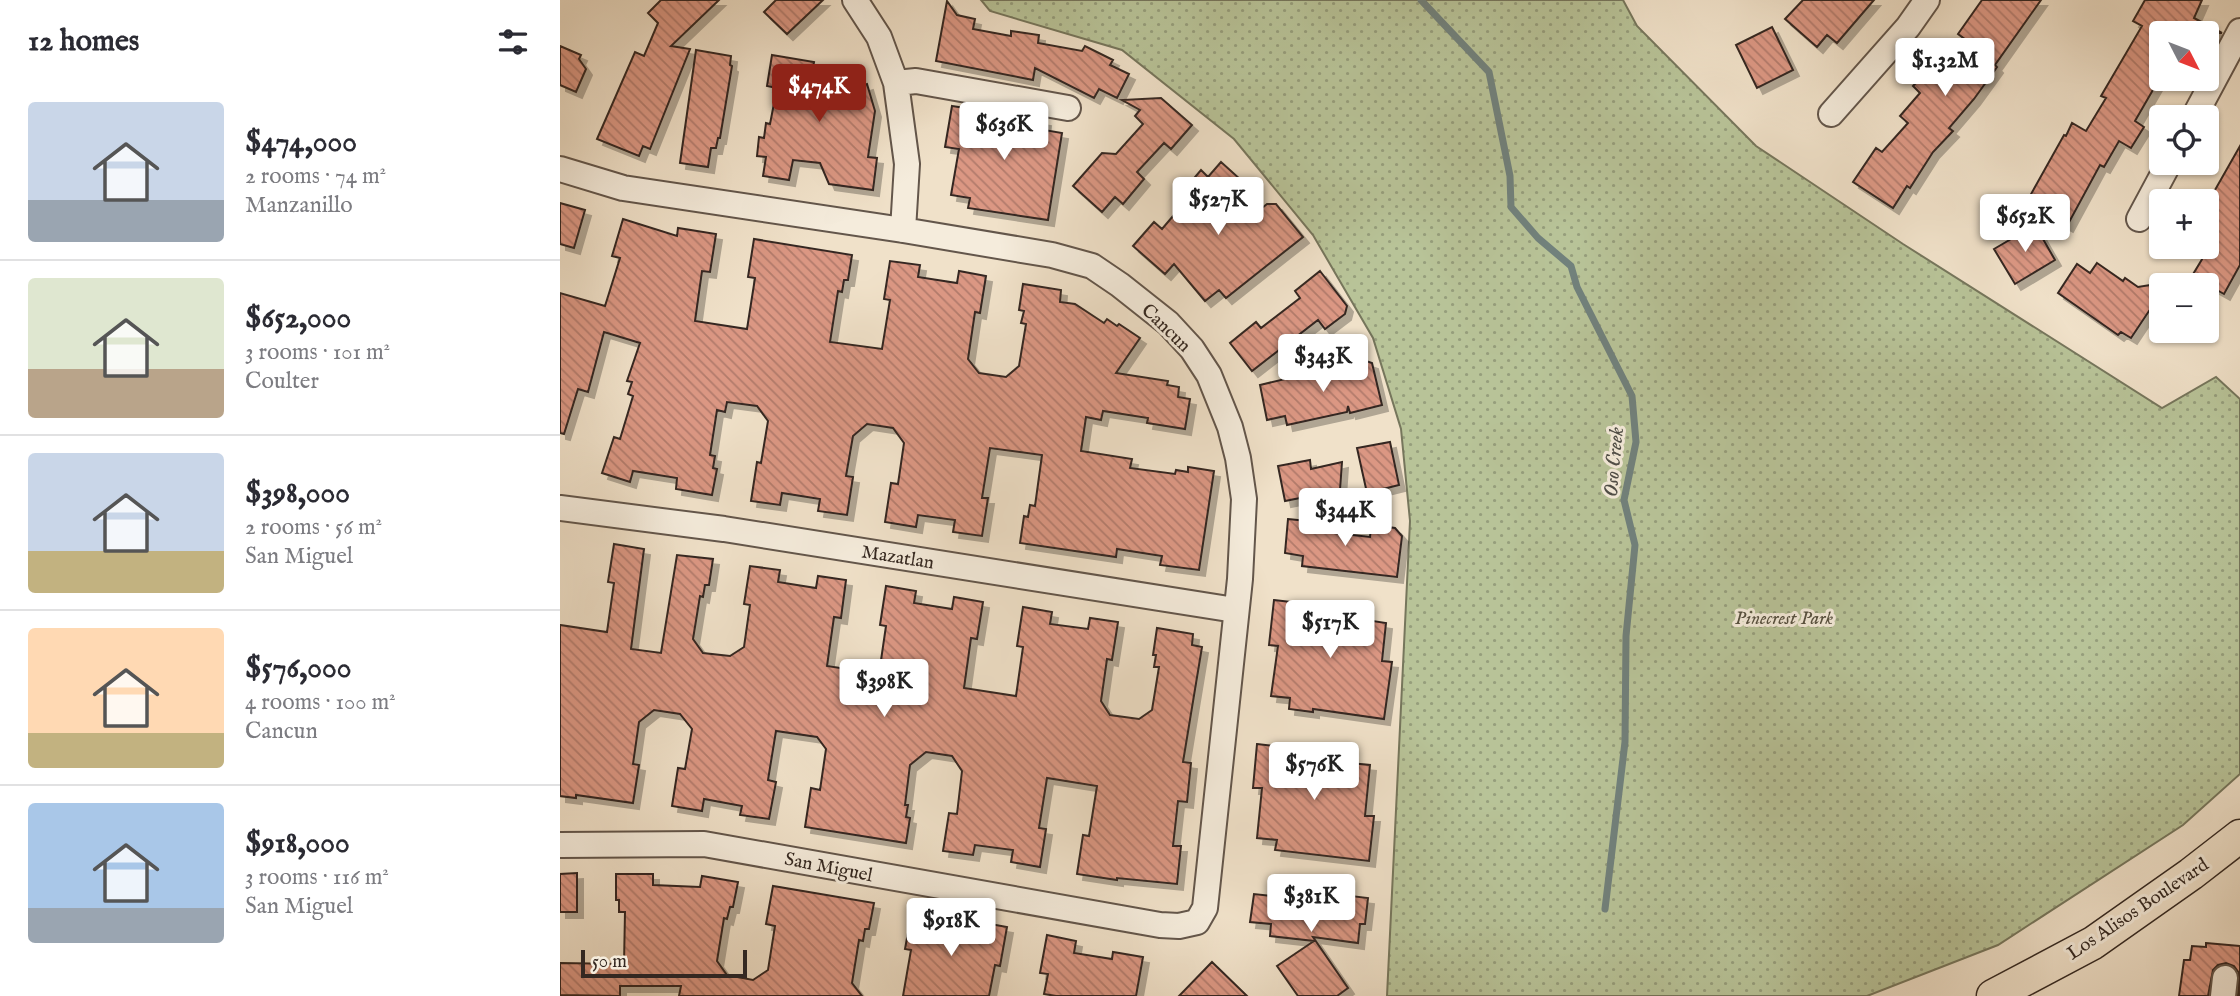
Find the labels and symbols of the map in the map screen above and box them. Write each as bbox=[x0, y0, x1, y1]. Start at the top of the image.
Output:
north arrow bbox=[2149, 21, 2219, 91]
pin: $1.32M bbox=[1888, 38, 2002, 98]
pin: $474K bbox=[770, 64, 868, 124]
pin: $636K bbox=[955, 102, 1053, 162]
pin: $527K bbox=[1169, 177, 1267, 237]
pin: $652K bbox=[1976, 194, 2074, 254]
street label: Cancun bbox=[1136, 299, 1196, 358]
pin: $343K bbox=[1274, 334, 1372, 394]
water label: Oso Creek bbox=[1598, 426, 1631, 498]
pin: $344K bbox=[1296, 489, 1394, 548]
street label: Mazatlan bbox=[860, 540, 936, 576]
pin: $517K bbox=[1281, 600, 1379, 660]
park label: Pinecrest Park bbox=[1735, 607, 1834, 631]
pin: $398K bbox=[835, 660, 933, 719]
pin: $576K bbox=[1265, 742, 1363, 802]
street label: San Miguel bbox=[783, 848, 875, 888]
street label: Los Alisos Boulevard bbox=[2063, 853, 2214, 966]
pin: $381K bbox=[1262, 874, 1360, 934]
pin: $918K bbox=[902, 898, 1000, 958]
scale bar bbox=[581, 947, 747, 979]

